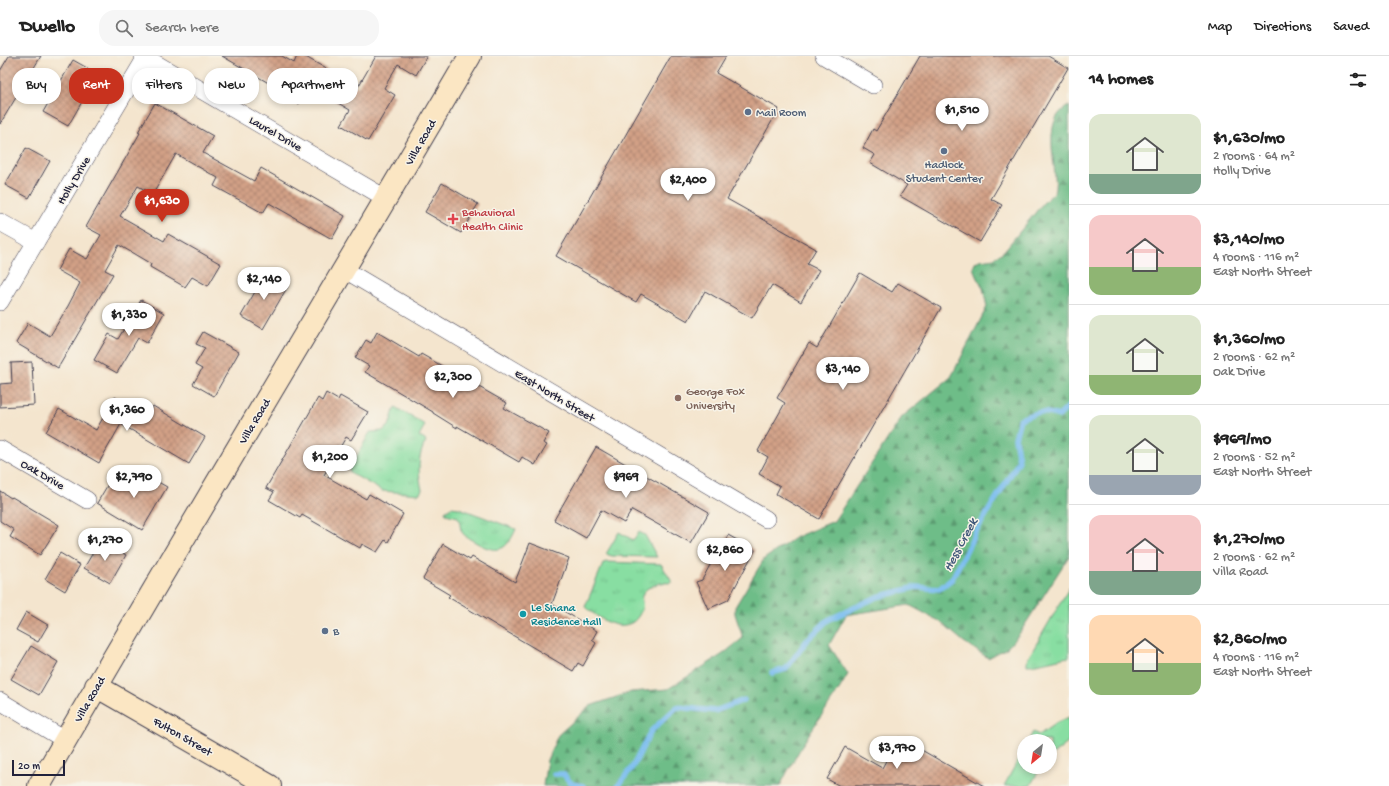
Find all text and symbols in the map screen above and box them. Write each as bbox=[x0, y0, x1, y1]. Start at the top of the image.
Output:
search box bbox=[99, 10, 379, 46]
text: Dwello bbox=[20, 16, 75, 39]
icon: search bbox=[113, 17, 135, 39]
text: Search here bbox=[145, 19, 219, 37]
text: Map bbox=[1208, 19, 1232, 36]
text: Directions bbox=[1254, 19, 1311, 36]
text: Saved bbox=[1333, 19, 1369, 36]
chip: Buy bbox=[12, 68, 61, 104]
chip: Rent bbox=[69, 68, 124, 104]
chip: Filters bbox=[132, 68, 196, 104]
chip: New bbox=[204, 68, 259, 104]
chip: Apartment bbox=[267, 68, 358, 104]
icon: filters bbox=[1347, 69, 1369, 91]
text: 14 homes bbox=[1089, 70, 1153, 90]
pin: $1,510 bbox=[929, 98, 995, 132]
text: $1,510 bbox=[945, 103, 979, 118]
marker: Mail Room bbox=[743, 107, 753, 117]
place label: Mail Room bbox=[756, 107, 807, 121]
street label: Laurel Drive bbox=[246, 114, 305, 156]
street label: Villa Road bbox=[403, 117, 441, 169]
text: $1,630/mo bbox=[1213, 129, 1285, 149]
icon: home bbox=[1121, 130, 1169, 178]
marker: Hadlock Student Center bbox=[939, 146, 949, 156]
text: 2 rooms · 64 m² bbox=[1213, 149, 1295, 164]
street label: Holly Drive bbox=[55, 154, 95, 207]
place label: Hadlock Student Center bbox=[906, 159, 984, 187]
text: Holly Drive bbox=[1213, 164, 1271, 179]
pin: $2,400 bbox=[655, 168, 721, 202]
text: $2,400 bbox=[669, 173, 707, 188]
pin: $1,630 bbox=[129, 189, 195, 223]
text: $1,630 bbox=[144, 194, 180, 209]
place label: Behavioral Health Clinic bbox=[461, 207, 524, 235]
marker: Behavioral Health Clinic bbox=[447, 213, 459, 225]
text: $3,140/mo bbox=[1213, 230, 1284, 250]
icon: home bbox=[1121, 231, 1169, 279]
text: 4 rooms · 116 m² bbox=[1213, 250, 1299, 265]
text: East North Street bbox=[1213, 265, 1311, 280]
pin: $2,140 bbox=[231, 267, 297, 301]
text: $2,140 bbox=[246, 272, 282, 287]
pin: $1,330 bbox=[96, 303, 162, 337]
text: $1,330 bbox=[111, 308, 147, 323]
text: $1,360/mo bbox=[1213, 330, 1285, 350]
icon: home bbox=[1121, 331, 1169, 379]
text: 2 rooms · 62 m² bbox=[1213, 350, 1295, 365]
pin: $3,140 bbox=[810, 357, 876, 391]
text: $3,140 bbox=[825, 362, 861, 377]
pin: $2,300 bbox=[420, 365, 486, 399]
text: Oak Drive bbox=[1213, 365, 1265, 380]
street label: East North Street bbox=[511, 367, 597, 427]
text: $2,300 bbox=[434, 370, 472, 385]
place label: George Fox University bbox=[686, 386, 745, 414]
marker: George Fox University bbox=[673, 393, 683, 403]
street label: Villa Road bbox=[236, 396, 275, 448]
pin: $1,360 bbox=[94, 398, 160, 432]
text: $1,360 bbox=[109, 403, 145, 418]
text: $969/mo bbox=[1213, 430, 1271, 450]
icon: home bbox=[1121, 431, 1169, 479]
pin: $1,200 bbox=[297, 445, 363, 479]
text: $1,200 bbox=[312, 450, 348, 465]
text: 2 rooms · 52 m² bbox=[1213, 450, 1295, 465]
street label: Oak Drive bbox=[18, 458, 67, 494]
pin: $2,790 bbox=[101, 465, 167, 499]
pin: $969 bbox=[602, 465, 650, 499]
text: East North Street bbox=[1213, 465, 1311, 480]
text: $2,790 bbox=[116, 470, 152, 485]
text: $969 bbox=[613, 470, 639, 485]
water label: Hess Creek bbox=[941, 515, 982, 574]
pin: $1,270 bbox=[72, 528, 138, 562]
text: $1,270/mo bbox=[1213, 530, 1285, 550]
icon: home bbox=[1121, 531, 1169, 579]
text: $1,270 bbox=[87, 533, 123, 548]
pin: $2,860 bbox=[692, 538, 758, 572]
text: $2,860 bbox=[706, 543, 744, 558]
text: 2 rooms · 62 m² bbox=[1213, 550, 1295, 565]
text: Villa Road bbox=[1213, 565, 1267, 580]
place label: Le Shana Residence Hall bbox=[531, 602, 602, 630]
marker: Le Shana Residence Hall bbox=[518, 609, 528, 619]
marker: B bbox=[320, 626, 330, 636]
place label: B bbox=[332, 626, 340, 640]
text: $2,860/mo bbox=[1213, 630, 1287, 650]
icon: home bbox=[1121, 631, 1169, 679]
text: 4 rooms · 116 m² bbox=[1213, 650, 1299, 665]
text: East North Street bbox=[1213, 665, 1311, 680]
street label: Villa Road bbox=[72, 674, 110, 726]
street label: Fulton Street bbox=[149, 715, 215, 761]
north arrow bbox=[1017, 734, 1057, 774]
map controls bbox=[1017, 734, 1057, 774]
pin: $3,970 bbox=[864, 736, 930, 770]
text: $3,970 bbox=[878, 741, 916, 756]
scale bar bbox=[12, 758, 65, 777]
text: 20 m bbox=[18, 761, 40, 773]

